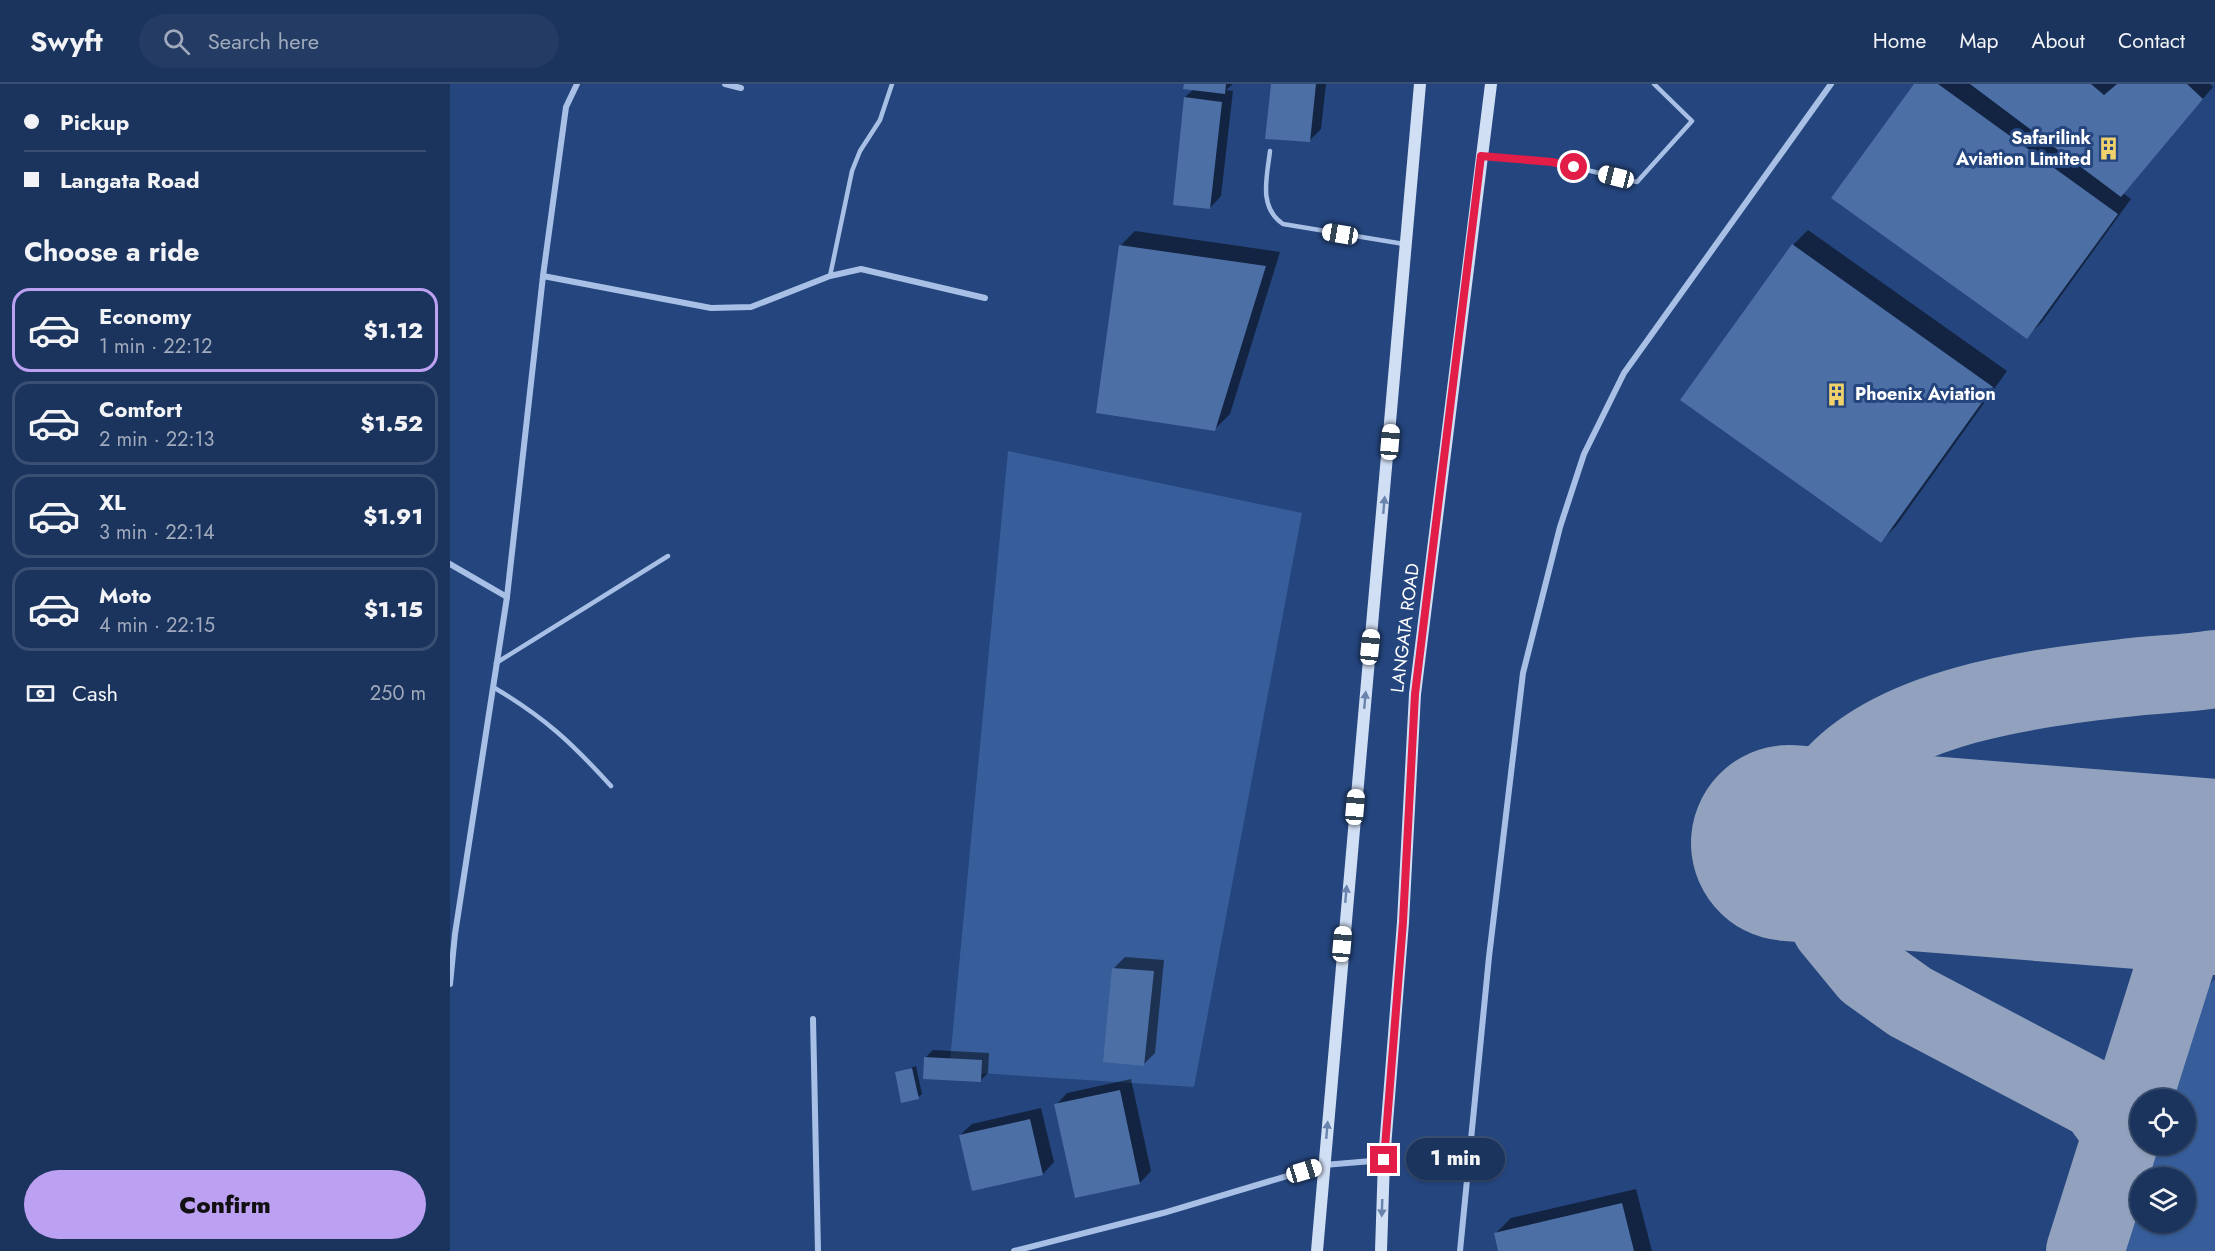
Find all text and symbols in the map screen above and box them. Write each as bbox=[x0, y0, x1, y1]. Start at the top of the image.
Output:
search box bbox=[139, 14, 559, 68]
text: Swyft bbox=[30, 21, 103, 62]
icon: search bbox=[160, 25, 193, 58]
text: Search here bbox=[208, 25, 319, 57]
text: Home bbox=[1873, 26, 1926, 56]
text: Map bbox=[1959, 26, 1999, 56]
text: About bbox=[2032, 26, 2085, 56]
text: Contact bbox=[2118, 26, 2185, 56]
text: Pickup bbox=[60, 106, 129, 138]
place label: Safarilink Aviation Limited bbox=[1955, 125, 2092, 172]
building icon: Safarilink Aviation Limited bbox=[2096, 135, 2122, 161]
route start bbox=[1560, 153, 1587, 180]
text: Langata Road bbox=[60, 164, 200, 196]
car bbox=[1596, 164, 1636, 190]
car bbox=[1321, 222, 1359, 246]
text: Choose a ride bbox=[24, 232, 199, 271]
text: Economy bbox=[99, 300, 191, 332]
icon: car bbox=[27, 303, 81, 357]
text: $1.12 bbox=[364, 314, 423, 346]
text: 1 min · 22:12 bbox=[99, 332, 212, 361]
building icon: Phoenix Aviation bbox=[1824, 381, 1850, 407]
place label: Phoenix Aviation bbox=[1855, 381, 1996, 407]
text: Comfort bbox=[99, 393, 182, 425]
icon: car bbox=[27, 396, 81, 450]
text: $1.52 bbox=[360, 407, 423, 439]
car bbox=[1379, 423, 1401, 461]
text: 2 min · 22:13 bbox=[99, 425, 214, 454]
text: XL bbox=[99, 486, 126, 518]
icon: car bbox=[27, 489, 81, 543]
one-way arrow bbox=[1379, 496, 1389, 515]
text: $1.91 bbox=[363, 500, 423, 532]
text: 3 min · 22:14 bbox=[99, 518, 215, 547]
street label: LANGATA ROAD bbox=[1384, 562, 1426, 694]
text: Moto bbox=[99, 579, 152, 611]
icon: car bbox=[27, 582, 81, 636]
text: $1.15 bbox=[364, 593, 423, 625]
text: 4 min · 22:15 bbox=[99, 611, 215, 640]
car bbox=[1359, 628, 1381, 666]
icon: cash bbox=[24, 677, 57, 710]
text: Cash bbox=[72, 677, 118, 709]
text: 250 m bbox=[370, 679, 426, 708]
one-way arrow bbox=[1360, 690, 1370, 709]
car bbox=[1344, 788, 1366, 826]
one-way arrow bbox=[1341, 884, 1351, 903]
car bbox=[1331, 925, 1353, 963]
map controls bbox=[2130, 1089, 2196, 1233]
button: locate bbox=[2130, 1089, 2196, 1155]
one-way arrow bbox=[1322, 1120, 1332, 1139]
callout: 1 min bbox=[1405, 1139, 1504, 1181]
text: 1 min bbox=[1430, 1144, 1481, 1173]
route end bbox=[1370, 1146, 1397, 1173]
car bbox=[1284, 1157, 1324, 1185]
button: layers bbox=[2130, 1167, 2196, 1233]
button: Confirm bbox=[24, 1170, 426, 1239]
one-way arrow bbox=[1378, 1198, 1387, 1217]

